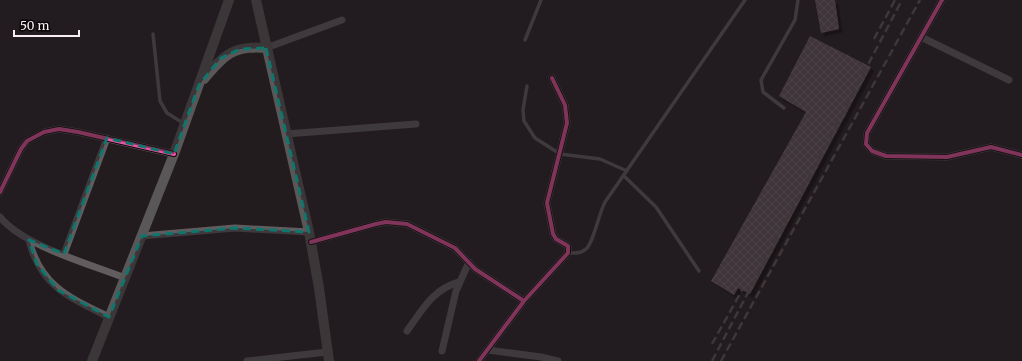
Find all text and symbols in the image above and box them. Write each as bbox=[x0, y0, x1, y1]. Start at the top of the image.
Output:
scale bar bbox=[14, 12, 79, 38]
text: 50 m bbox=[20, 18, 49, 33]

